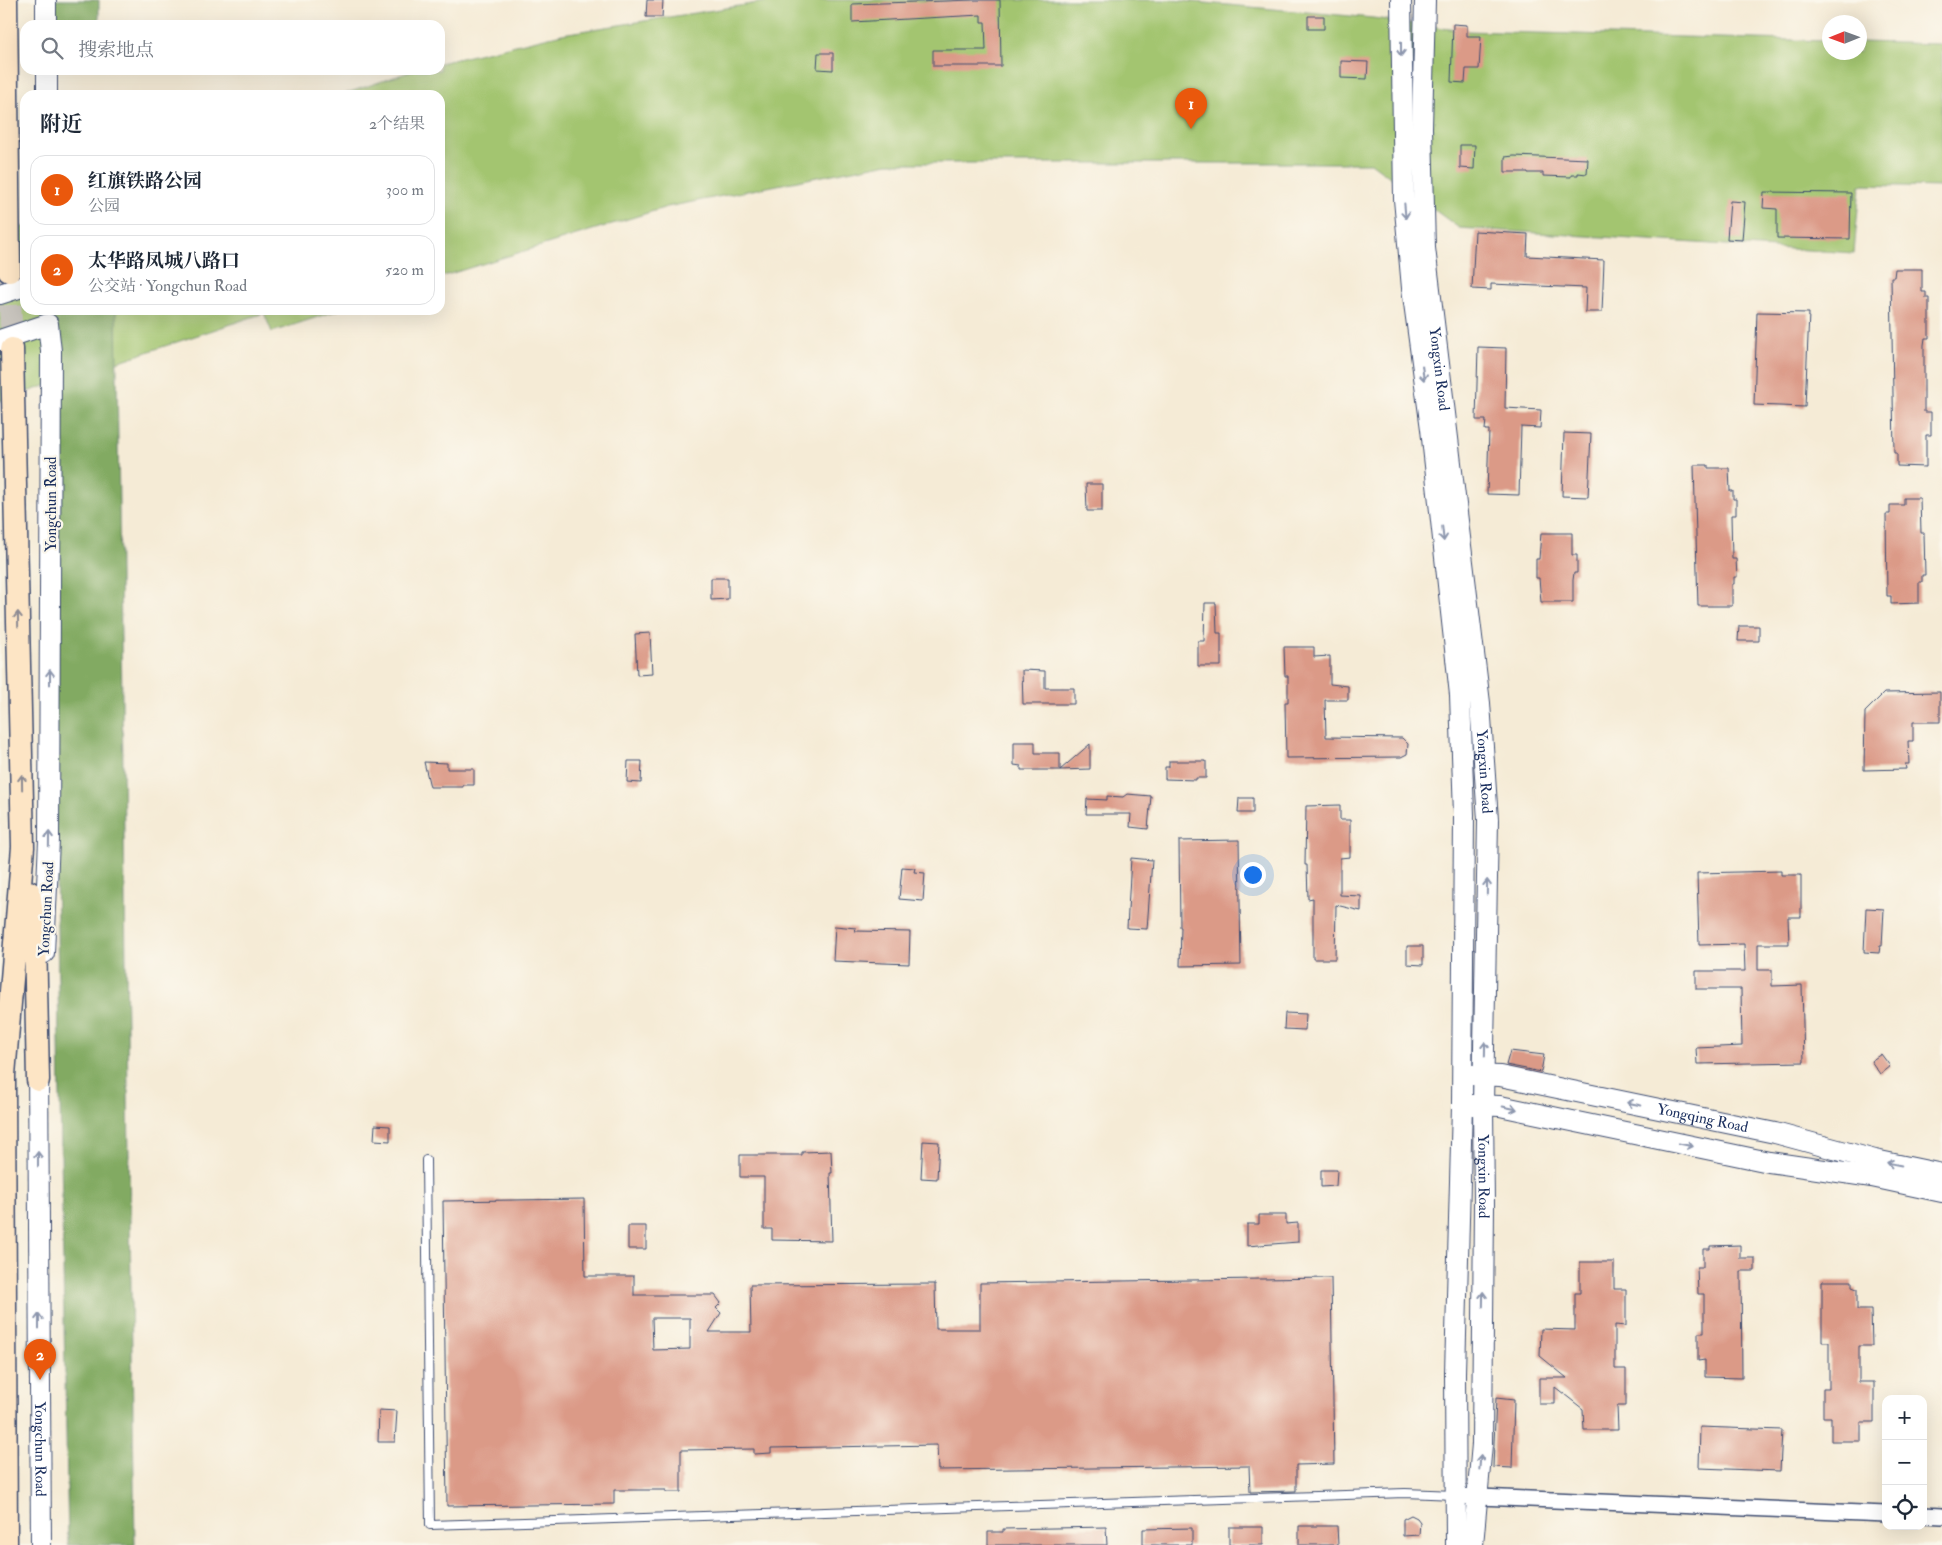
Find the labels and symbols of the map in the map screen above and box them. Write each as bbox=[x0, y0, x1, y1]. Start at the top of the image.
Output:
north arrow bbox=[1822, 15, 1867, 60]
one-way arrow bbox=[1396, 40, 1406, 56]
pin: 1 bbox=[1175, 88, 1207, 129]
one-way arrow bbox=[1400, 203, 1410, 219]
street label: Yongxin Road bbox=[1425, 326, 1454, 413]
one-way arrow bbox=[1418, 364, 1428, 380]
street label: Yongchun Road bbox=[42, 456, 61, 552]
one-way arrow bbox=[1438, 526, 1448, 542]
one-way arrow bbox=[13, 611, 23, 628]
one-way arrow bbox=[45, 669, 55, 685]
street label: Yongxin Road bbox=[1472, 729, 1497, 815]
one-way arrow bbox=[17, 774, 27, 790]
one-way arrow bbox=[45, 831, 54, 847]
street label: Yongchun Road bbox=[35, 860, 59, 957]
your location bbox=[1240, 862, 1266, 888]
one-way arrow bbox=[1482, 879, 1492, 895]
one-way arrow bbox=[1480, 1041, 1490, 1058]
one-way arrow bbox=[1626, 1099, 1642, 1108]
street label: Yongqing Road bbox=[1655, 1100, 1750, 1137]
one-way arrow bbox=[1502, 1104, 1518, 1113]
street label: Yongxin Road bbox=[1473, 1134, 1493, 1219]
one-way arrow bbox=[1678, 1141, 1694, 1150]
one-way arrow bbox=[33, 1151, 43, 1168]
one-way arrow bbox=[1887, 1159, 1903, 1168]
one-way arrow bbox=[1478, 1291, 1488, 1308]
one-way arrow bbox=[34, 1314, 44, 1330]
pin: 2 bbox=[24, 1339, 56, 1380]
street label: Yongchun Road bbox=[30, 1401, 50, 1497]
one-way arrow bbox=[1476, 1454, 1485, 1470]

